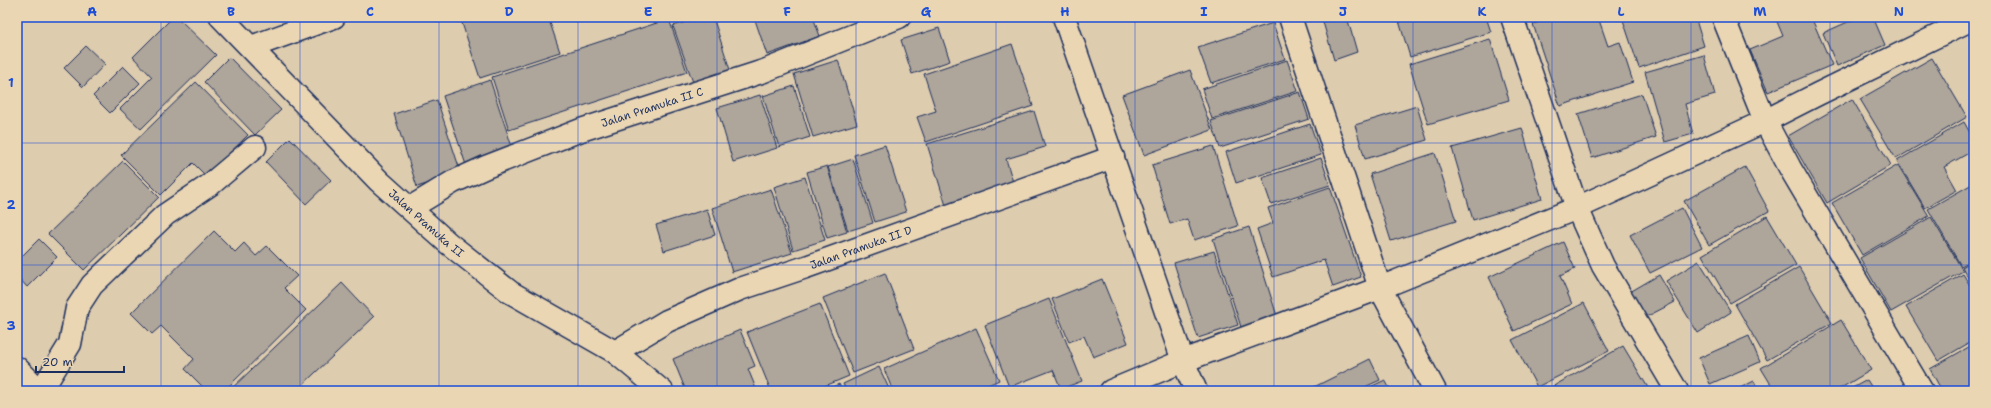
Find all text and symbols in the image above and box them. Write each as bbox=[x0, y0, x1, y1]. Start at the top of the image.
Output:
text: A bbox=[87, 3, 97, 20]
text: B bbox=[227, 3, 235, 20]
text: C bbox=[366, 3, 374, 20]
text: D bbox=[504, 3, 514, 20]
text: E bbox=[644, 3, 653, 20]
text: F bbox=[783, 3, 791, 20]
text: G bbox=[921, 3, 932, 20]
text: H bbox=[1060, 3, 1070, 20]
text: I bbox=[1200, 3, 1208, 20]
text: J bbox=[1339, 3, 1347, 20]
text: K bbox=[1478, 3, 1487, 20]
text: L bbox=[1617, 3, 1625, 20]
text: M bbox=[1753, 3, 1767, 20]
text: N bbox=[1894, 3, 1904, 20]
text: 1 bbox=[8, 74, 14, 91]
street label: Jalan Pramuka II C bbox=[599, 84, 705, 131]
street label: Jalan Pramuka II bbox=[385, 186, 467, 260]
text: 2 bbox=[6, 196, 16, 213]
street label: Jalan Pramuka II D bbox=[808, 222, 914, 272]
text: 3 bbox=[6, 317, 16, 334]
scale bar bbox=[36, 348, 124, 374]
text: 20 m bbox=[42, 354, 73, 370]

